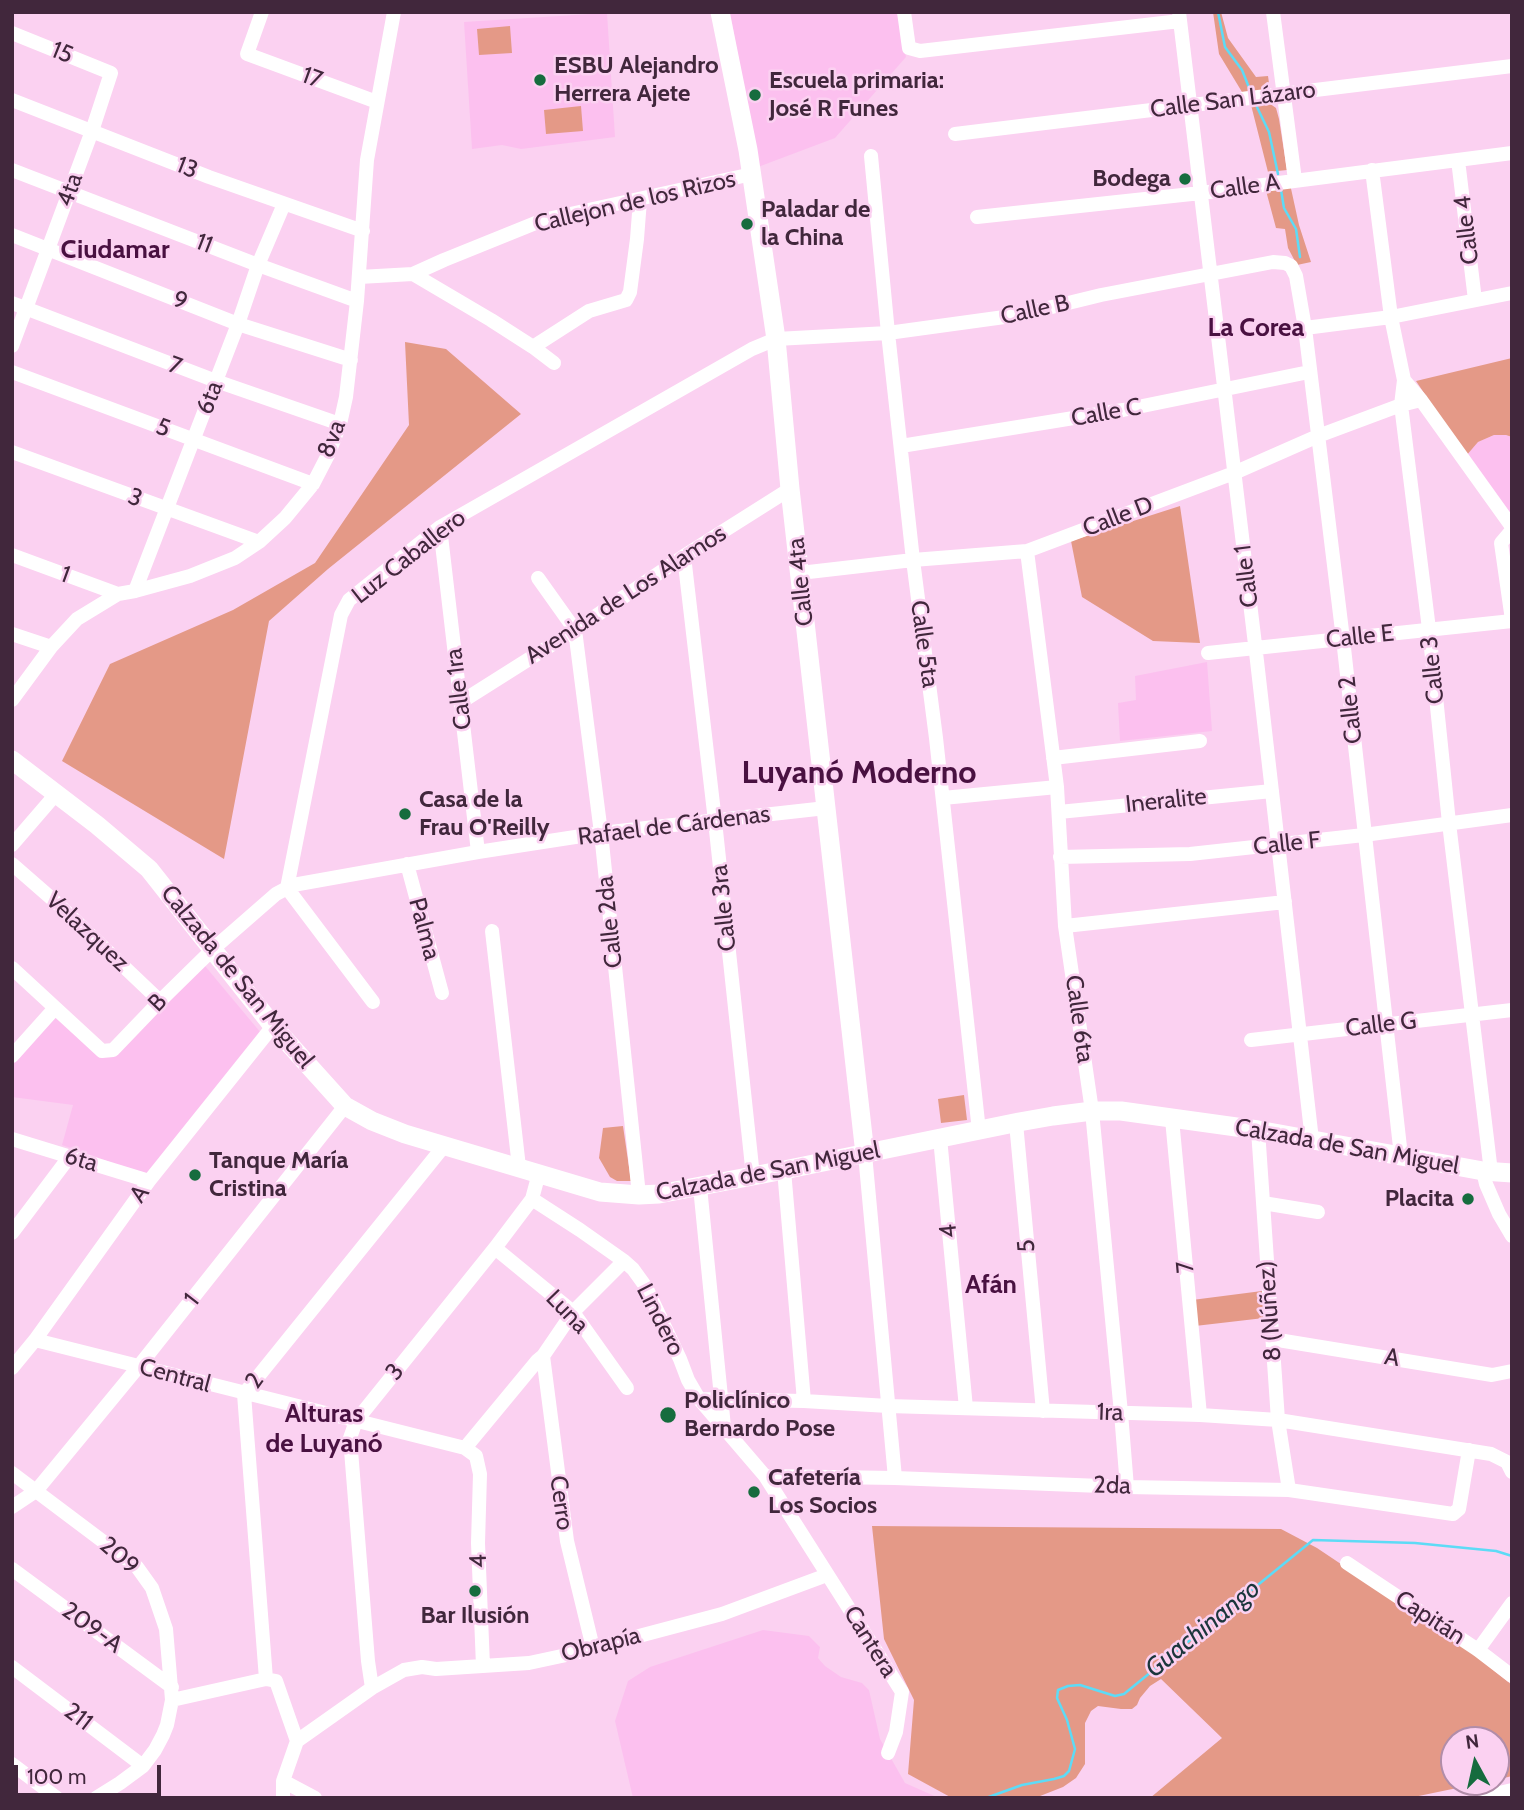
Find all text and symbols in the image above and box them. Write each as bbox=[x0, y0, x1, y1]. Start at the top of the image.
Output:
street label: 15 bbox=[47, 36, 77, 70]
place label: ESBU Alejandro Herrera Ajete bbox=[554, 52, 719, 108]
street label: 17 bbox=[298, 61, 326, 95]
place label: Escuela primaria: José R Funes bbox=[769, 67, 944, 123]
marker: ESBU Alejandro Herrera Ajete bbox=[532, 72, 548, 88]
street label: Calle San Lázaro bbox=[1149, 76, 1317, 124]
marker: Escuela primaria: José R Funes bbox=[747, 87, 763, 103]
street label: 13 bbox=[172, 151, 202, 185]
street label: Callejon de los Rizos bbox=[532, 165, 738, 239]
place label: Bodega bbox=[1092, 165, 1171, 193]
street label: Calle A bbox=[1208, 168, 1282, 206]
street label: 4ta bbox=[51, 169, 89, 211]
marker: Bodega bbox=[1177, 171, 1193, 187]
street label: Calle 4 bbox=[1448, 194, 1486, 266]
place label: Paladar de la China bbox=[761, 196, 870, 252]
marker: Paladar de la China bbox=[739, 216, 755, 232]
street label: 11 bbox=[192, 228, 216, 260]
district label: Ciudamar bbox=[61, 234, 169, 266]
street label: 9 bbox=[168, 285, 192, 317]
street label: Calle B bbox=[998, 289, 1072, 331]
district label: La Corea bbox=[1208, 312, 1304, 344]
street label: 7 bbox=[164, 350, 186, 382]
street label: 6ta bbox=[191, 377, 229, 419]
street label: Calle C bbox=[1069, 393, 1143, 433]
street label: 5 bbox=[152, 412, 174, 444]
street label: 8va bbox=[312, 416, 352, 462]
street label: 3 bbox=[124, 482, 146, 514]
street label: Calle D bbox=[1079, 491, 1157, 543]
street label: Luz Caballero bbox=[346, 504, 472, 610]
street label: Avenida de Los Alamos bbox=[520, 519, 732, 671]
street label: Calle 4ta bbox=[782, 536, 820, 628]
street label: Calle 1 bbox=[1229, 543, 1265, 609]
street label: 1 bbox=[56, 560, 74, 590]
street label: Calle 5ta bbox=[904, 599, 944, 689]
street label: Calle E bbox=[1324, 619, 1396, 655]
street label: Calle 3 bbox=[1415, 635, 1451, 705]
street label: Calle 1ra bbox=[440, 647, 478, 731]
street label: Calle 2 bbox=[1333, 675, 1369, 745]
district label: Luyanó Moderno bbox=[741, 755, 977, 793]
street label: Ineralite bbox=[1124, 782, 1208, 820]
place label: Casa de la Frau O'Reilly bbox=[419, 786, 550, 842]
street label: Rafael de Cárdenas bbox=[576, 800, 772, 852]
marker: Casa de la Frau O'Reilly bbox=[397, 806, 413, 822]
street label: Calle F bbox=[1252, 826, 1322, 862]
street label: Calle 3ra bbox=[705, 863, 743, 953]
street label: Calle 2da bbox=[591, 874, 629, 970]
street label: Calzada de San Miguel bbox=[154, 880, 320, 1074]
street label: Velazquez bbox=[39, 886, 135, 978]
street label: Palma bbox=[402, 895, 446, 963]
street label: Calle 6ta bbox=[1059, 973, 1099, 1065]
street label: B bbox=[143, 988, 173, 1018]
street label: Calle G bbox=[1344, 1006, 1418, 1044]
street label: Calzada de San Miguel bbox=[1233, 1113, 1461, 1181]
street label: Calzada de San Miguel bbox=[654, 1136, 882, 1208]
street label: 6ta bbox=[61, 1141, 101, 1179]
place label: Tanque María Cristina bbox=[209, 1147, 348, 1203]
marker: Tanque María Cristina bbox=[187, 1167, 203, 1183]
street label: A bbox=[124, 1180, 156, 1208]
place label: Placita bbox=[1385, 1185, 1454, 1213]
marker: Placita bbox=[1460, 1191, 1476, 1207]
street label: 4 bbox=[934, 1223, 964, 1239]
street label: 5 bbox=[1012, 1238, 1042, 1254]
street label: 7 bbox=[1171, 1260, 1201, 1274]
street label: 8 (Núñez) bbox=[1252, 1260, 1288, 1362]
district label: Afán bbox=[965, 1269, 1017, 1301]
street label: Lindero bbox=[630, 1279, 690, 1361]
street label: Luna bbox=[539, 1284, 595, 1340]
street label: 1 bbox=[178, 1288, 206, 1312]
street label: A bbox=[1382, 1343, 1402, 1373]
street label: Central bbox=[136, 1353, 214, 1399]
street label: 3 bbox=[380, 1358, 410, 1386]
street label: 2 bbox=[240, 1367, 270, 1395]
place label: Policlínico Bernardo Pose bbox=[684, 1387, 835, 1443]
district label: Alturas de Luyanó bbox=[265, 1398, 383, 1460]
street label: 1ra bbox=[1096, 1398, 1124, 1428]
marker: Policlínico Bernardo Pose bbox=[658, 1405, 678, 1425]
place label: Cafetería Los Socios bbox=[768, 1464, 877, 1520]
street label: 2da bbox=[1093, 1471, 1131, 1501]
street label: Cerro bbox=[543, 1474, 579, 1532]
marker: Cafetería Los Socios bbox=[746, 1484, 762, 1500]
street label: 209 bbox=[93, 1531, 145, 1581]
street label: 4 bbox=[464, 1554, 494, 1568]
water label: Guachinango bbox=[1139, 1573, 1267, 1685]
marker: Bar Ilusión bbox=[467, 1583, 483, 1599]
street label: Capitán bbox=[1390, 1585, 1470, 1651]
street label: 209-A bbox=[56, 1596, 128, 1660]
street label: Cantera bbox=[837, 1601, 903, 1683]
place label: Bar Ilusión bbox=[420, 1602, 530, 1630]
street label: Obrapía bbox=[558, 1621, 644, 1669]
street label: 211 bbox=[58, 1697, 98, 1737]
north arrow bbox=[1440, 1726, 1510, 1796]
text: N bbox=[1464, 1729, 1481, 1754]
scale bar bbox=[18, 1750, 164, 1794]
text: 100 m bbox=[27, 1764, 86, 1789]

